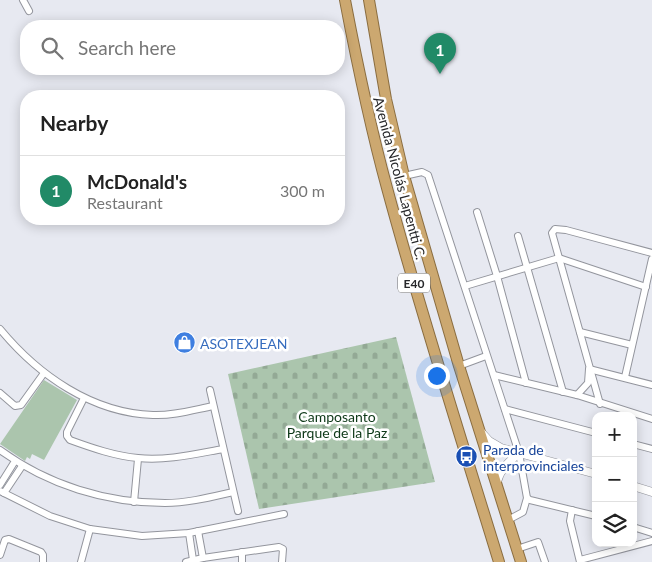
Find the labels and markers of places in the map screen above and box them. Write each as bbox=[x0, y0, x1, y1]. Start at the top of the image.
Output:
pin: 1 bbox=[424, 33, 456, 74]
shop icon: ASOTEXJEAN bbox=[172, 331, 196, 355]
place label: ASOTEXJEAN bbox=[200, 335, 287, 352]
place label: Parada de interprovinciales bbox=[483, 441, 584, 474]
bus stop icon: Parada de interprovinciales bbox=[455, 445, 479, 469]

